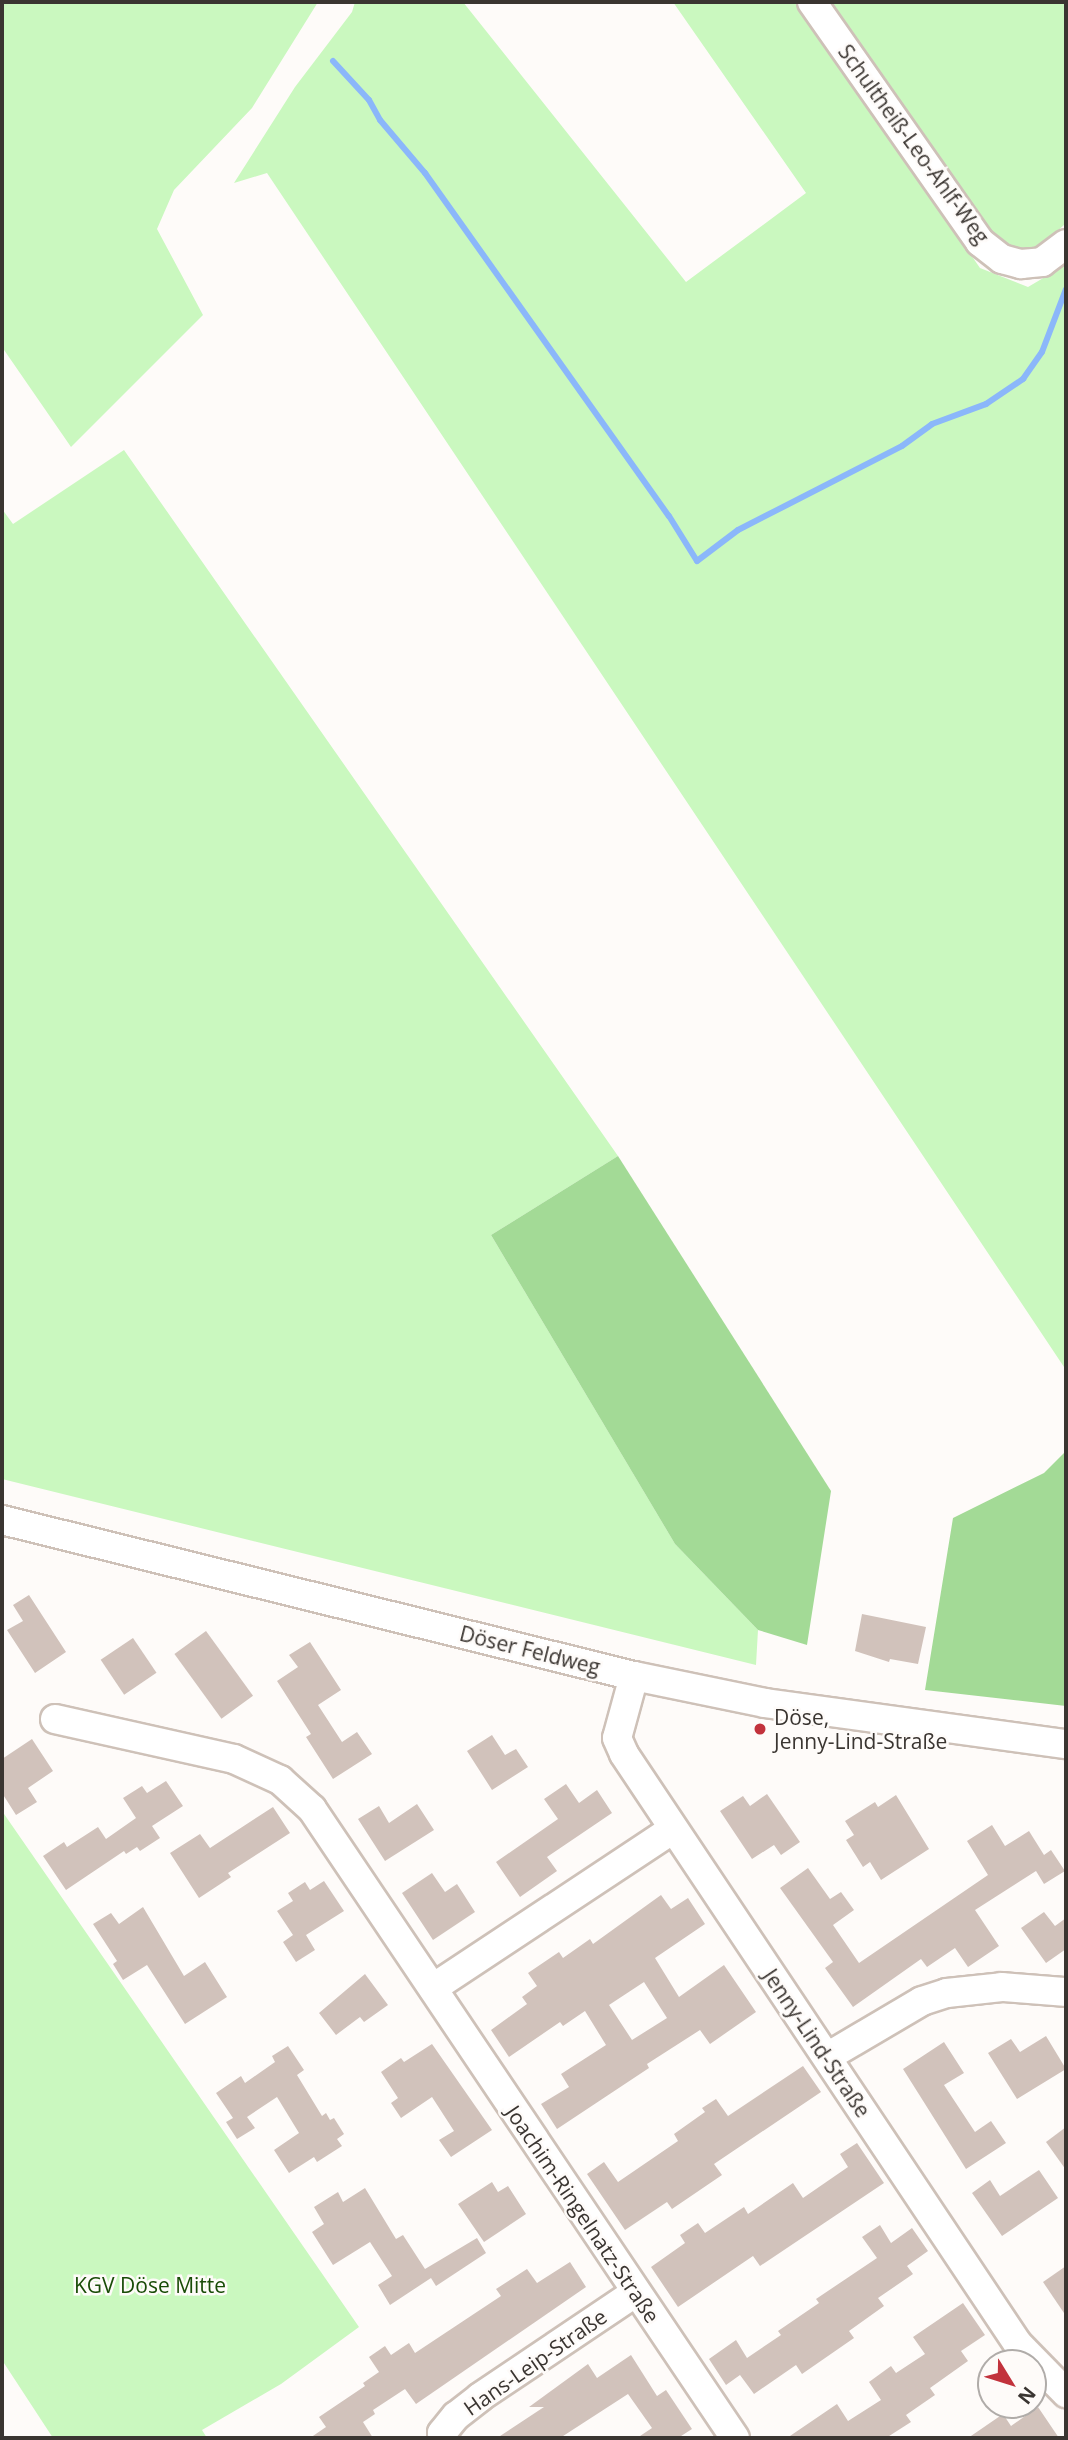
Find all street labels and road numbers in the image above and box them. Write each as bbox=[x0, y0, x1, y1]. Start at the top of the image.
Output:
street label: Schultheiß-Leo-Ahlf-Weg bbox=[833, 40, 995, 248]
street label: Döser Feldweg bbox=[457, 1620, 603, 1680]
street label: Jenny-Lind-Straße bbox=[758, 1964, 876, 2122]
street label: Joachim-Ringelnatz-Straße bbox=[501, 2101, 665, 2327]
street label: Hans-Leip-Straße bbox=[459, 2303, 611, 2421]

